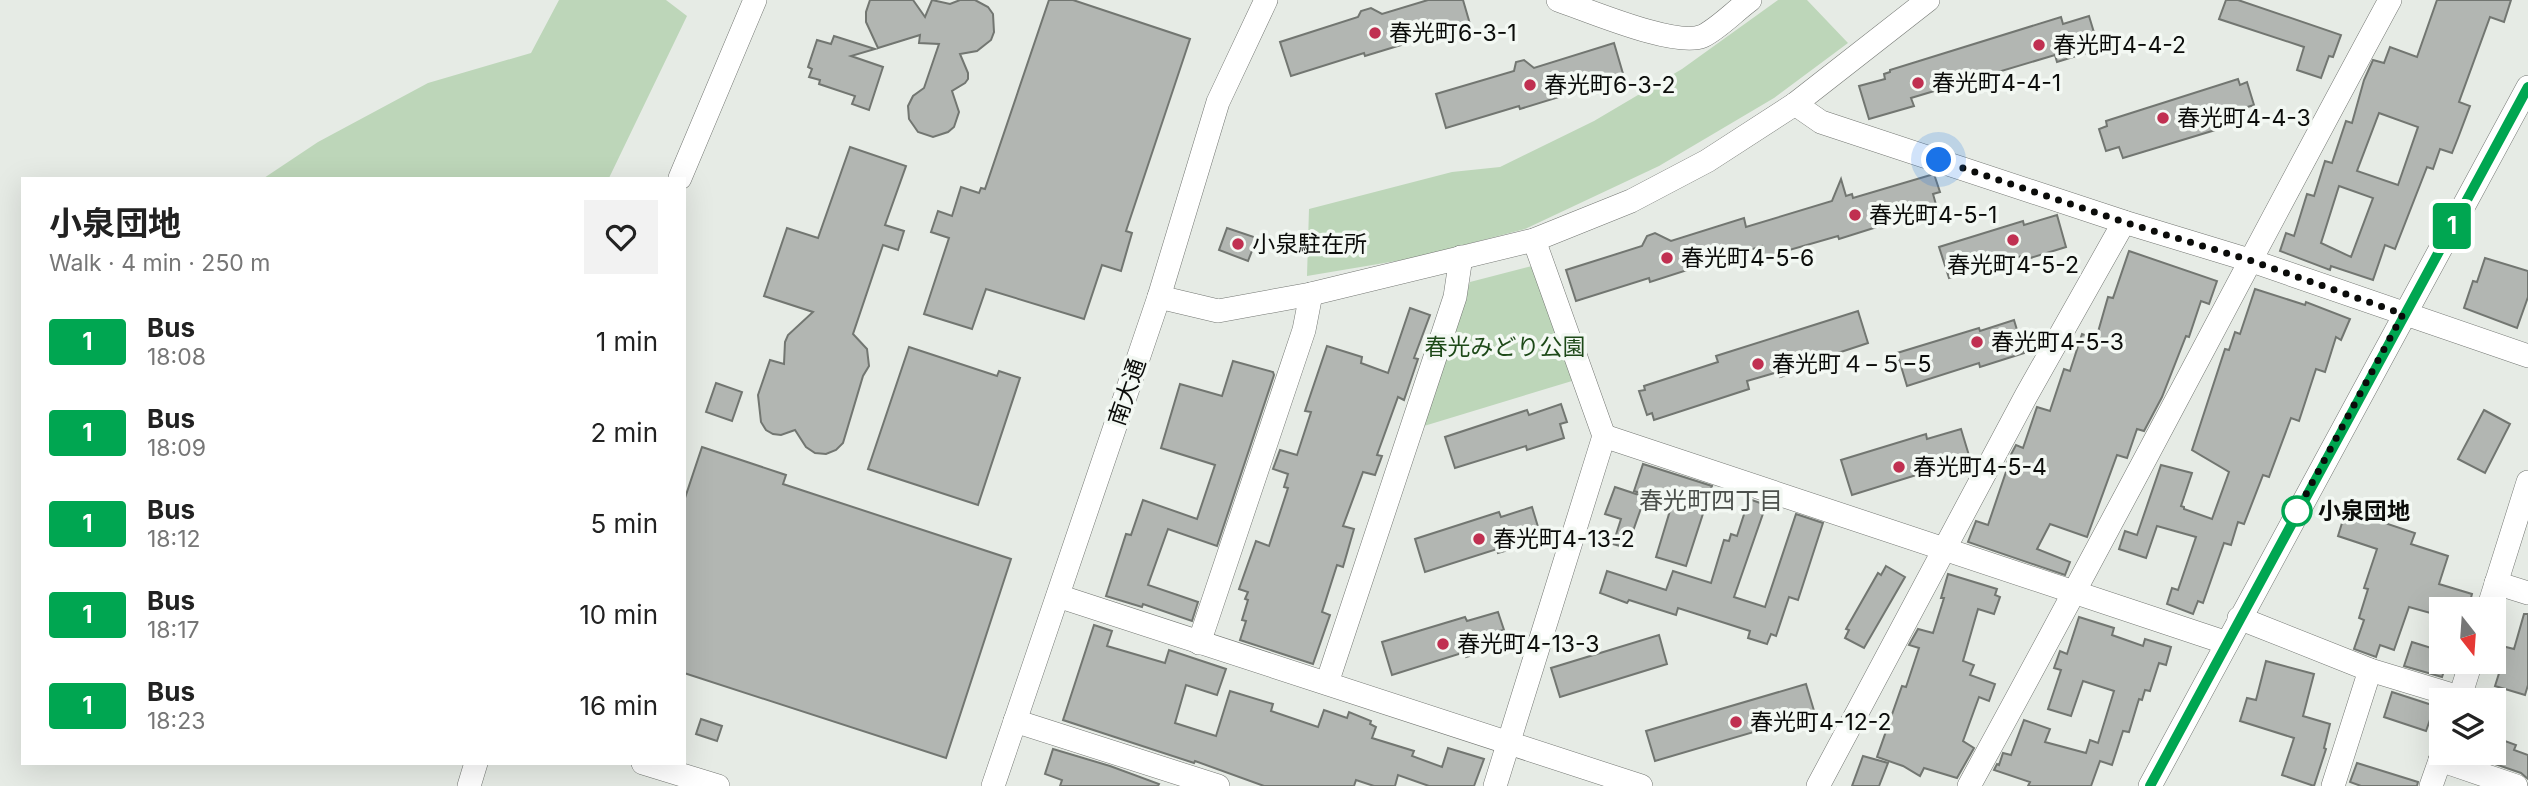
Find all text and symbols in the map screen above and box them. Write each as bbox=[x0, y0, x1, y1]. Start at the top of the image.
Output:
place label: 春光町6-3-1 bbox=[1389, 19, 1517, 47]
marker: 春光町6-3-1 bbox=[1367, 25, 1383, 41]
place label: 春光町4-4-2 bbox=[2053, 31, 2186, 59]
marker: 春光町4-4-2 bbox=[2031, 37, 2047, 53]
place label: 春光町4-4-1 bbox=[1932, 69, 2061, 97]
place label: 春光町6-3-2 bbox=[1544, 71, 1676, 99]
marker: 春光町4-4-1 bbox=[1910, 75, 1926, 91]
marker: 春光町6-3-2 bbox=[1522, 77, 1538, 93]
place label: 春光町4-4-3 bbox=[2177, 104, 2311, 132]
marker: 春光町4-4-3 bbox=[2155, 110, 2171, 126]
your location bbox=[1921, 142, 1956, 177]
button: heart bbox=[584, 200, 658, 274]
place label: 春光町4-5-1 bbox=[1869, 201, 1997, 229]
text: 小泉団地 bbox=[49, 203, 181, 243]
line badge: 1 bbox=[2429, 203, 2475, 249]
marker: 春光町4-5-1 bbox=[1847, 207, 1863, 223]
text: 1 bbox=[2447, 211, 2457, 240]
place label: 小泉駐在所 bbox=[1252, 230, 1367, 258]
marker: 春光町4-5-2 bbox=[2005, 232, 2021, 248]
marker: 小泉駐在所 bbox=[1230, 236, 1246, 252]
place label: 春光町4-5-6 bbox=[1681, 244, 1814, 272]
text: Walk · 4 min · 250 m bbox=[49, 249, 271, 277]
marker: 春光町4-5-6 bbox=[1659, 250, 1675, 266]
place label: 春光町4-5-2 bbox=[1947, 251, 2079, 279]
text: Bus bbox=[147, 312, 195, 343]
text: 1 min bbox=[596, 326, 658, 357]
text: 1 bbox=[82, 327, 93, 356]
place label: 春光町4-5-3 bbox=[1991, 328, 2124, 356]
park label: 春光みどり公園 bbox=[1425, 333, 1586, 361]
marker: 春光町4-5-3 bbox=[1969, 334, 1985, 350]
text: 18:08 bbox=[147, 343, 206, 371]
place label: 春光町４−５−5 bbox=[1772, 350, 1931, 378]
street label: 南大通 bbox=[1103, 355, 1151, 429]
marker: 春光町４−５−5 bbox=[1750, 356, 1766, 372]
text: Bus bbox=[147, 403, 195, 434]
text: 2 min bbox=[590, 417, 658, 448]
text: 1 bbox=[82, 418, 93, 447]
text: 18:09 bbox=[147, 434, 206, 462]
place label: 春光町4-5-4 bbox=[1913, 453, 2047, 481]
marker: 春光町4-5-4 bbox=[1891, 459, 1907, 475]
district label: 春光町四丁目 bbox=[1639, 486, 1783, 515]
text: Bus bbox=[147, 494, 195, 525]
marker: 小泉団地 bbox=[2282, 496, 2312, 526]
place label: 小泉団地 bbox=[2318, 497, 2410, 525]
text: 5 min bbox=[590, 508, 658, 539]
text: 1 bbox=[82, 509, 93, 538]
text: 18:12 bbox=[147, 525, 201, 553]
place label: 春光町4-13-2 bbox=[1493, 525, 1635, 553]
marker: 春光町4-13-2 bbox=[1471, 531, 1487, 547]
text: Bus bbox=[147, 585, 195, 616]
north arrow bbox=[2429, 597, 2506, 674]
map controls bbox=[2429, 597, 2506, 765]
text: 10 min bbox=[579, 599, 658, 630]
text: 1 bbox=[82, 600, 93, 629]
text: 18:17 bbox=[147, 616, 200, 644]
place label: 春光町4-13-3 bbox=[1457, 630, 1600, 658]
marker: 春光町4-13-3 bbox=[1435, 636, 1451, 652]
text: Bus bbox=[147, 676, 195, 707]
button: layers bbox=[2429, 688, 2506, 765]
text: 16 min bbox=[580, 690, 658, 721]
text: 1 bbox=[82, 691, 93, 720]
text: 18:23 bbox=[147, 707, 205, 735]
place label: 春光町4-12-2 bbox=[1750, 708, 1892, 736]
marker: 春光町4-12-2 bbox=[1728, 714, 1744, 730]

